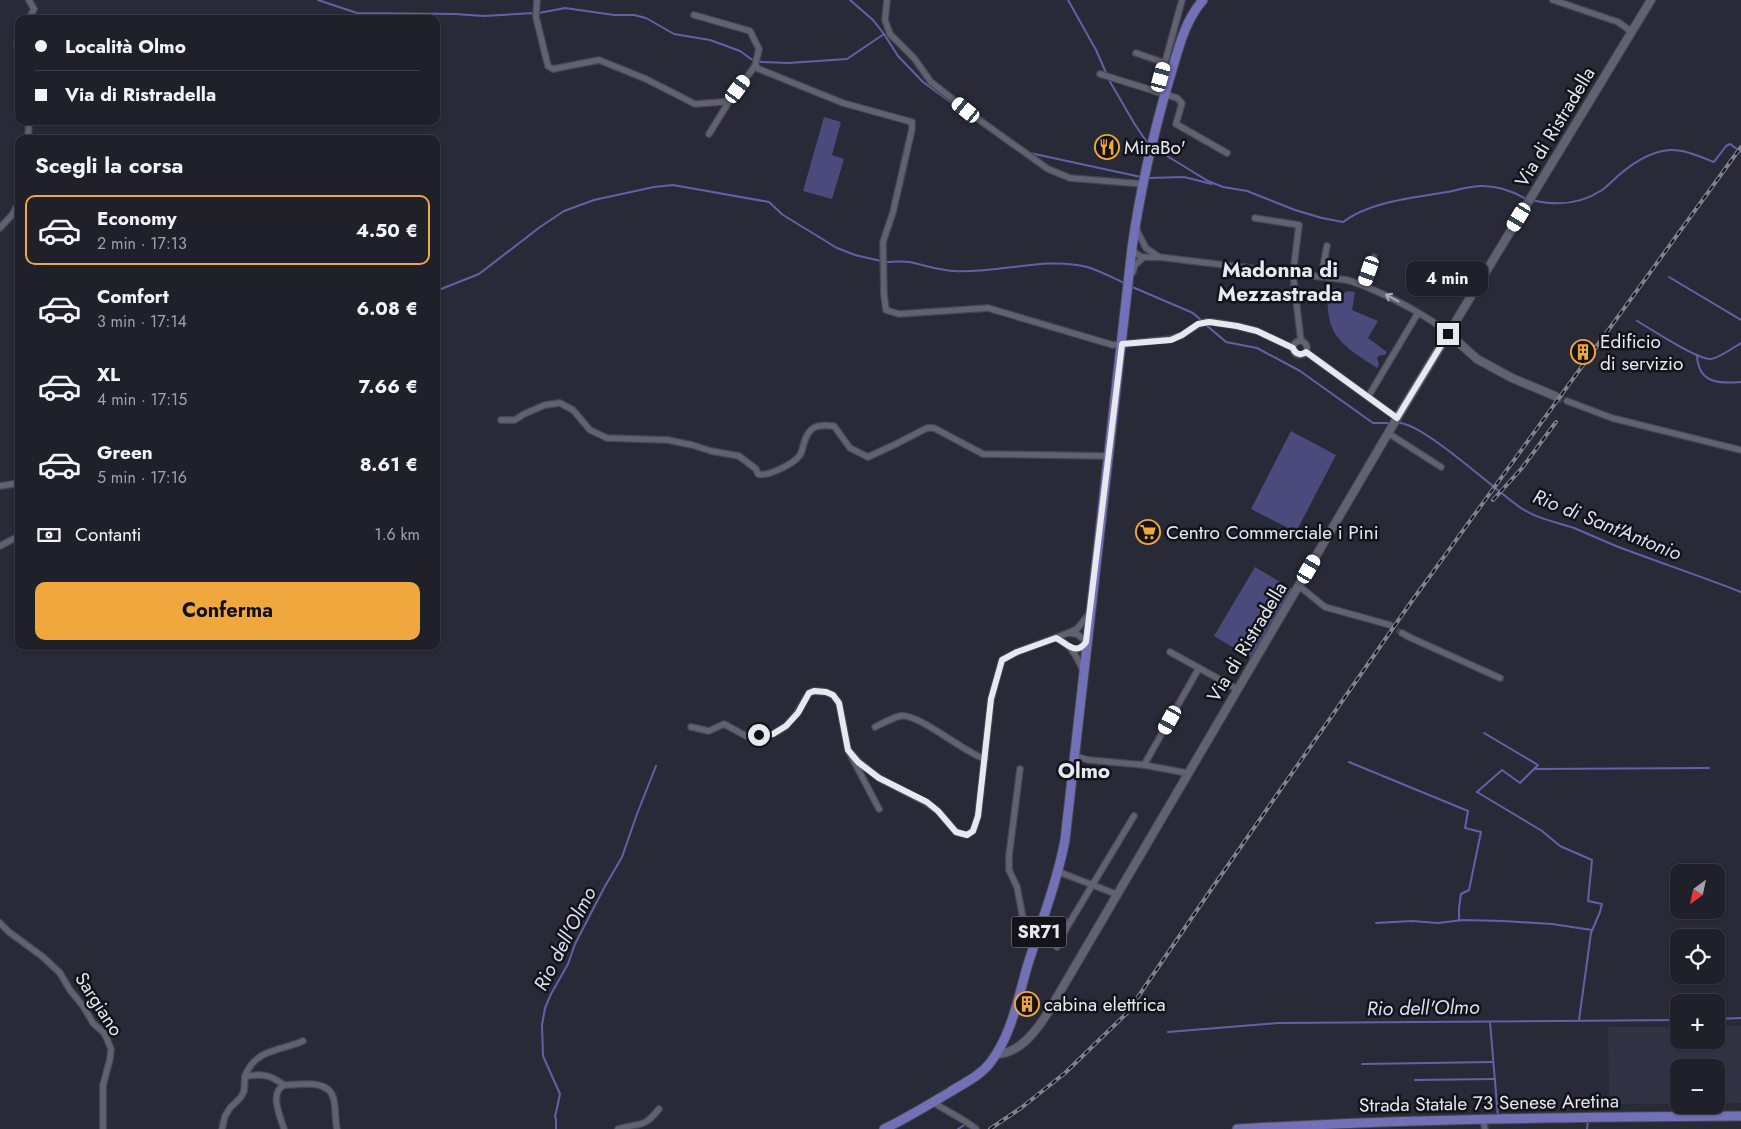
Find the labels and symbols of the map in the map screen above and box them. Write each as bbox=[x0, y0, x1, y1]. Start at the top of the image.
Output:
car bbox=[1149, 61, 1172, 93]
street label: Via di Ristradella bbox=[1508, 62, 1602, 192]
car bbox=[723, 72, 752, 106]
car bbox=[949, 95, 982, 125]
restaurant icon: MiraBo' bbox=[1094, 134, 1120, 160]
place label: MiraBo' bbox=[1124, 134, 1186, 161]
car bbox=[1504, 200, 1533, 234]
car bbox=[1357, 254, 1380, 288]
district label: Madonna di Mezzastrada bbox=[1218, 255, 1342, 309]
callout: 4 min bbox=[1407, 262, 1489, 296]
one-way arrow bbox=[1386, 293, 1400, 303]
route end bbox=[1437, 323, 1459, 345]
place label: Edificio di servizio bbox=[1600, 328, 1683, 377]
building icon: Edificio di servizio bbox=[1570, 339, 1596, 365]
water label: Rio di Sant'Antonio bbox=[1528, 482, 1686, 568]
supermarket icon: Centro Commerciale i Pini bbox=[1135, 519, 1161, 545]
place label: Centro Commerciale i Pini bbox=[1166, 519, 1379, 546]
car bbox=[1295, 552, 1322, 586]
street label: Via di Ristradella bbox=[1200, 577, 1294, 707]
car bbox=[1156, 703, 1183, 737]
route start bbox=[748, 724, 770, 746]
district label: Olmo bbox=[1058, 756, 1110, 786]
north arrow bbox=[1670, 864, 1725, 919]
water label: Rio dell'Olmo bbox=[526, 882, 604, 996]
road number: SR71 bbox=[1012, 916, 1066, 948]
street label: Sargiano bbox=[68, 967, 130, 1041]
building icon: cabina elettrica bbox=[1014, 991, 1040, 1017]
place label: cabina elettrica bbox=[1044, 991, 1166, 1018]
water label: Rio dell'Olmo bbox=[1366, 993, 1480, 1023]
street label: Strada Statale 73 Senese Aretina bbox=[1359, 1087, 1619, 1119]

